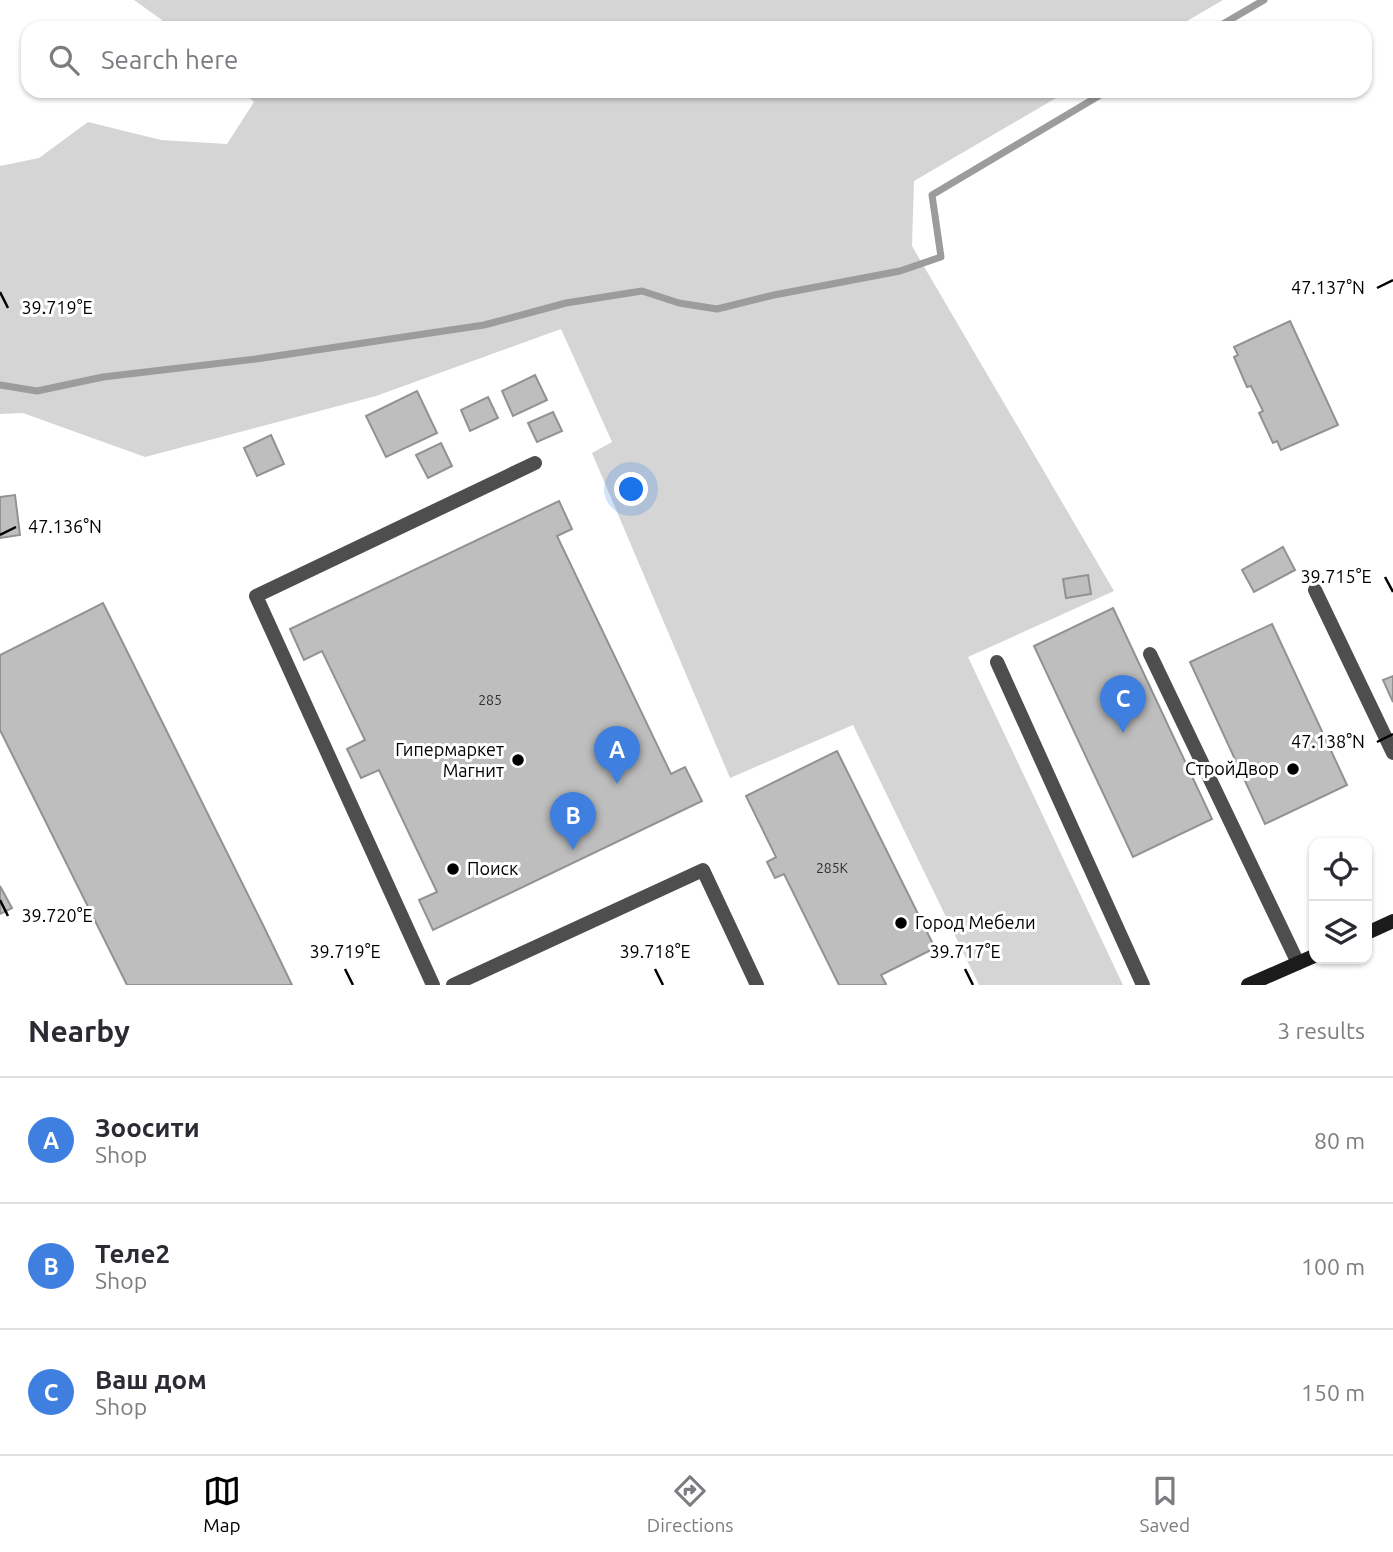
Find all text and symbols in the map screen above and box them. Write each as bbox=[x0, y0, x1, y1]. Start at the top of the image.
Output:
search box bbox=[21, 21, 1372, 98]
icon: search bbox=[45, 41, 83, 79]
text: Search here bbox=[101, 45, 238, 74]
text: 47.137°N bbox=[1291, 277, 1365, 297]
text: 39.719°E bbox=[21, 297, 93, 317]
your location bbox=[614, 472, 648, 506]
text: 47.136°N bbox=[28, 516, 102, 536]
text: 39.715°E bbox=[1300, 566, 1372, 586]
pin: C bbox=[1100, 675, 1146, 733]
house number: 285 bbox=[478, 692, 502, 708]
pin: A bbox=[594, 726, 640, 784]
text: 47.138°N bbox=[1291, 731, 1365, 751]
place label: Гипермаркет Магнит bbox=[395, 739, 504, 780]
marker: Гипермаркет Магнит bbox=[510, 752, 526, 768]
place label: СтройДвор bbox=[1185, 758, 1279, 778]
marker: СтройДвор bbox=[1285, 761, 1301, 777]
pin: B bbox=[550, 792, 596, 850]
map controls bbox=[1309, 838, 1372, 964]
button: locate bbox=[1309, 838, 1372, 901]
place label: Поиск bbox=[467, 858, 518, 878]
house number: 285К bbox=[816, 860, 849, 876]
marker: Поиск bbox=[445, 861, 461, 877]
button: layers bbox=[1309, 901, 1372, 964]
text: 39.720°E bbox=[21, 905, 93, 925]
place label: Город Мебели bbox=[915, 912, 1036, 932]
marker: Город Мебели bbox=[893, 915, 909, 931]
text: 39.719°E bbox=[309, 941, 381, 961]
text: 39.718°E bbox=[619, 941, 691, 961]
text: 39.717°E bbox=[929, 941, 1001, 961]
text: Nearby bbox=[28, 1014, 130, 1048]
text: 3 results bbox=[1277, 1018, 1365, 1043]
text: Зоосити bbox=[95, 1113, 200, 1142]
text: A bbox=[43, 1128, 59, 1153]
text: 80 m bbox=[1314, 1128, 1365, 1153]
text: Shop bbox=[95, 1142, 147, 1167]
text: Теле2 bbox=[95, 1239, 170, 1268]
text: B bbox=[43, 1254, 59, 1279]
text: 100 m bbox=[1301, 1254, 1365, 1279]
text: Shop bbox=[95, 1268, 147, 1293]
text: Ваш дом bbox=[95, 1365, 207, 1394]
text: C bbox=[44, 1380, 58, 1405]
text: 150 m bbox=[1301, 1380, 1365, 1405]
text: Shop bbox=[95, 1394, 147, 1419]
tab: Map bbox=[203, 1472, 241, 1536]
tab: Directions bbox=[647, 1472, 734, 1536]
tab: Saved bbox=[1139, 1472, 1190, 1536]

